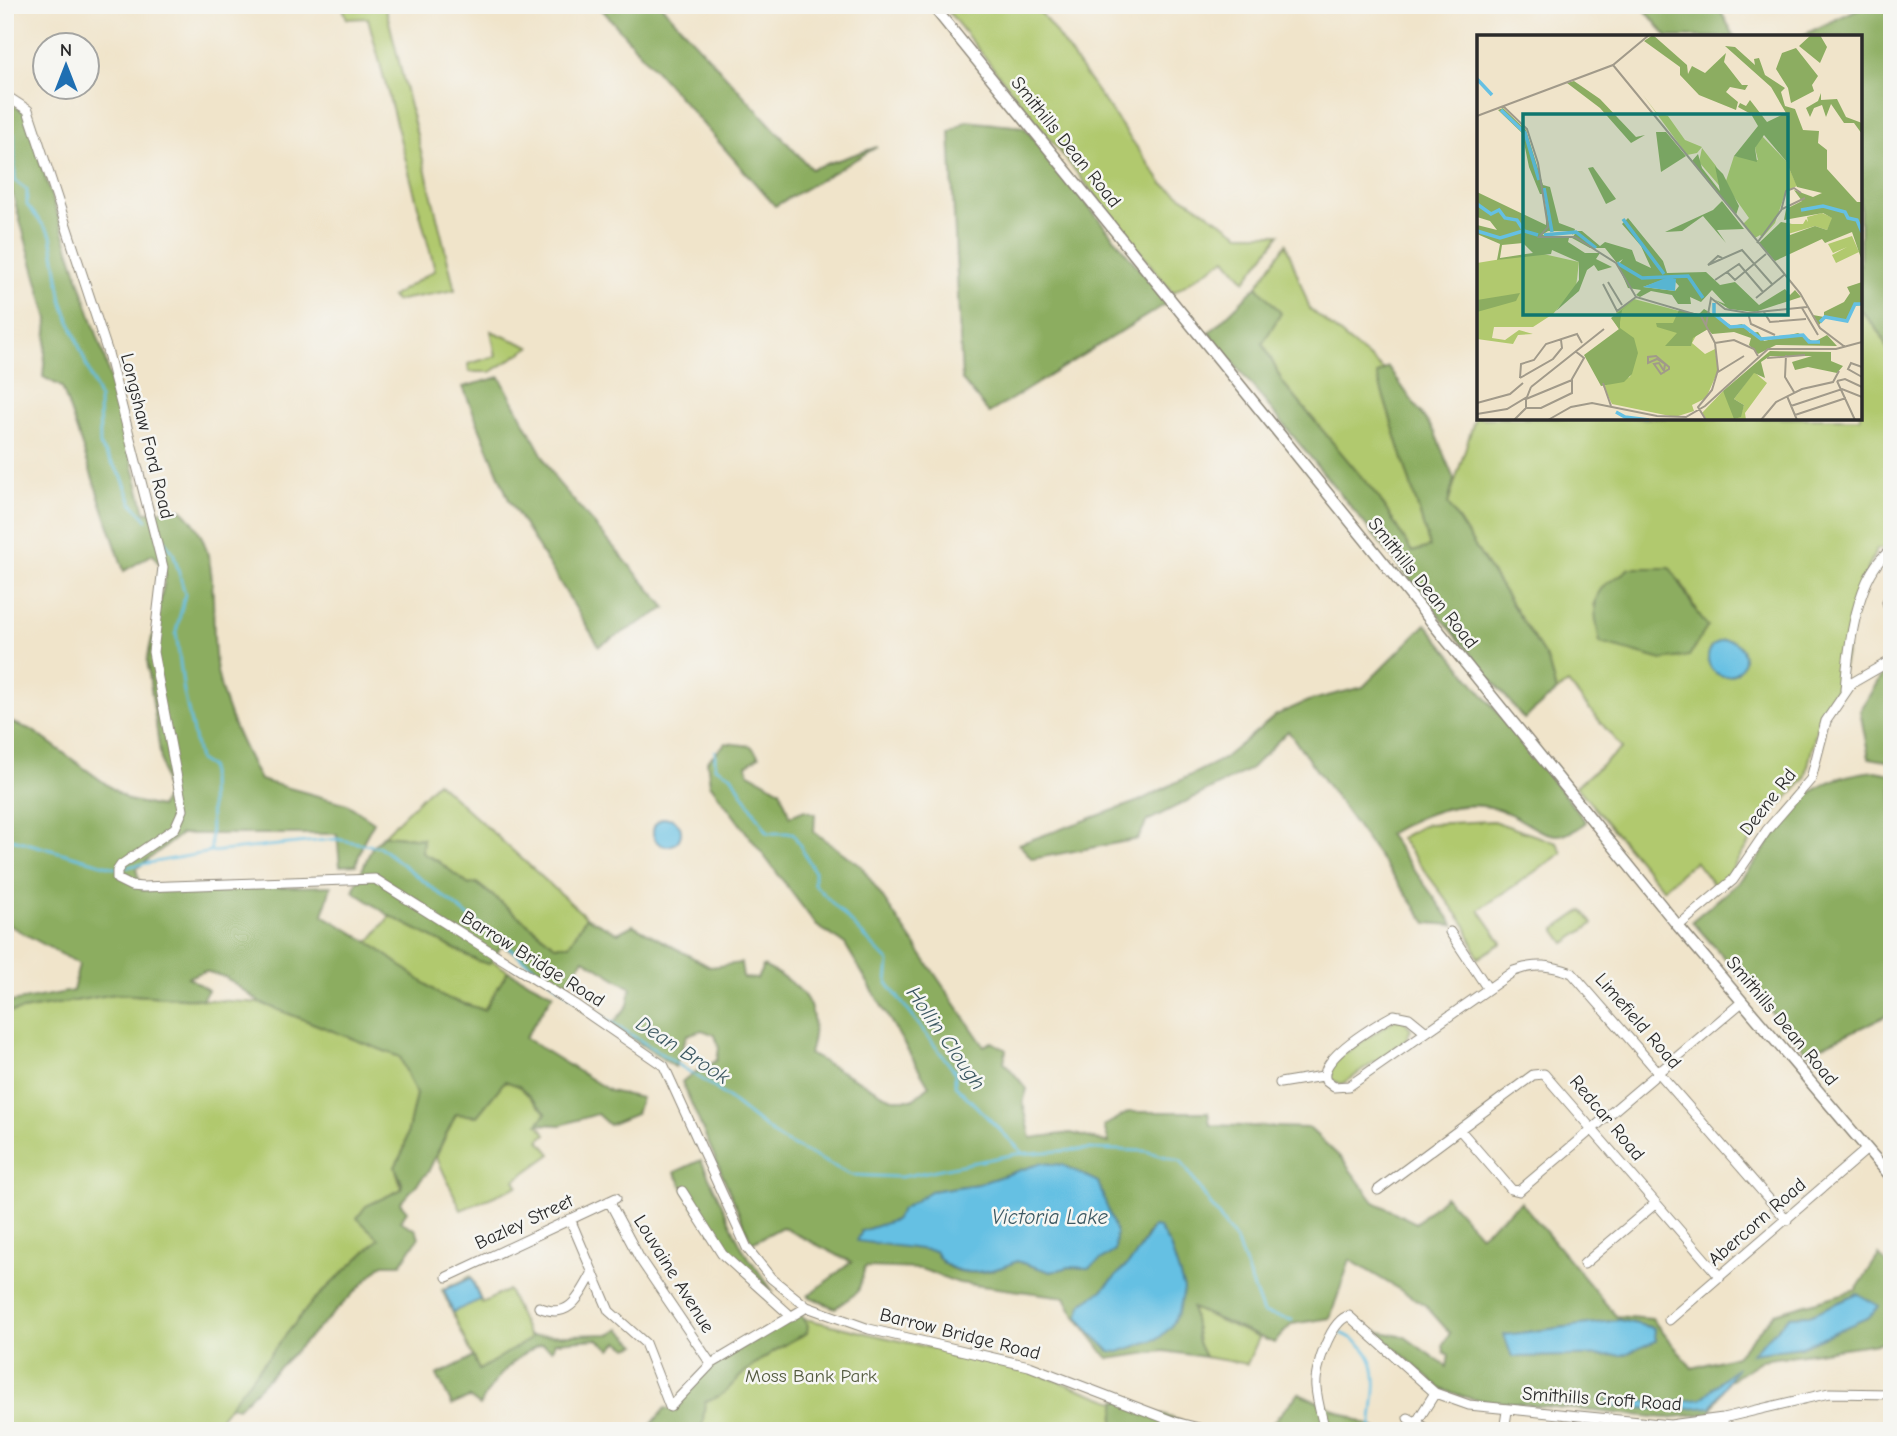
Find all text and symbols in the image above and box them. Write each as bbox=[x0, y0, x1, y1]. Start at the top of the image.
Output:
north arrow bbox=[32, 32, 102, 102]
inset map bbox=[1477, 35, 1862, 420]
text: N bbox=[60, 39, 72, 61]
street label: Smithills Dean Road bbox=[1006, 72, 1126, 212]
street label: Longshaw Ford Road bbox=[116, 351, 178, 521]
street label: Smithills Dean Road bbox=[1363, 513, 1483, 653]
street label: Deene Rd bbox=[1735, 764, 1801, 840]
street label: Barrow Bridge Road bbox=[457, 906, 609, 1012]
street label: Smithills Dean Road bbox=[1721, 952, 1843, 1090]
street label: Limefield Road bbox=[1590, 969, 1686, 1073]
water label: Hollin Clough bbox=[902, 982, 990, 1094]
water label: Dean Brook bbox=[632, 1011, 735, 1089]
street label: Redcar Road bbox=[1565, 1071, 1649, 1165]
street label: Abercorn Road bbox=[1704, 1174, 1810, 1270]
street label: Bazley Street bbox=[471, 1189, 577, 1254]
water label: Victoria Lake bbox=[992, 1205, 1109, 1229]
street label: Louvaine Avenue bbox=[629, 1211, 719, 1337]
street label: Barrow Bridge Road bbox=[877, 1303, 1043, 1365]
park label: Moss Bank Park bbox=[745, 1365, 878, 1387]
street label: Smithills Croft Road bbox=[1521, 1382, 1683, 1416]

